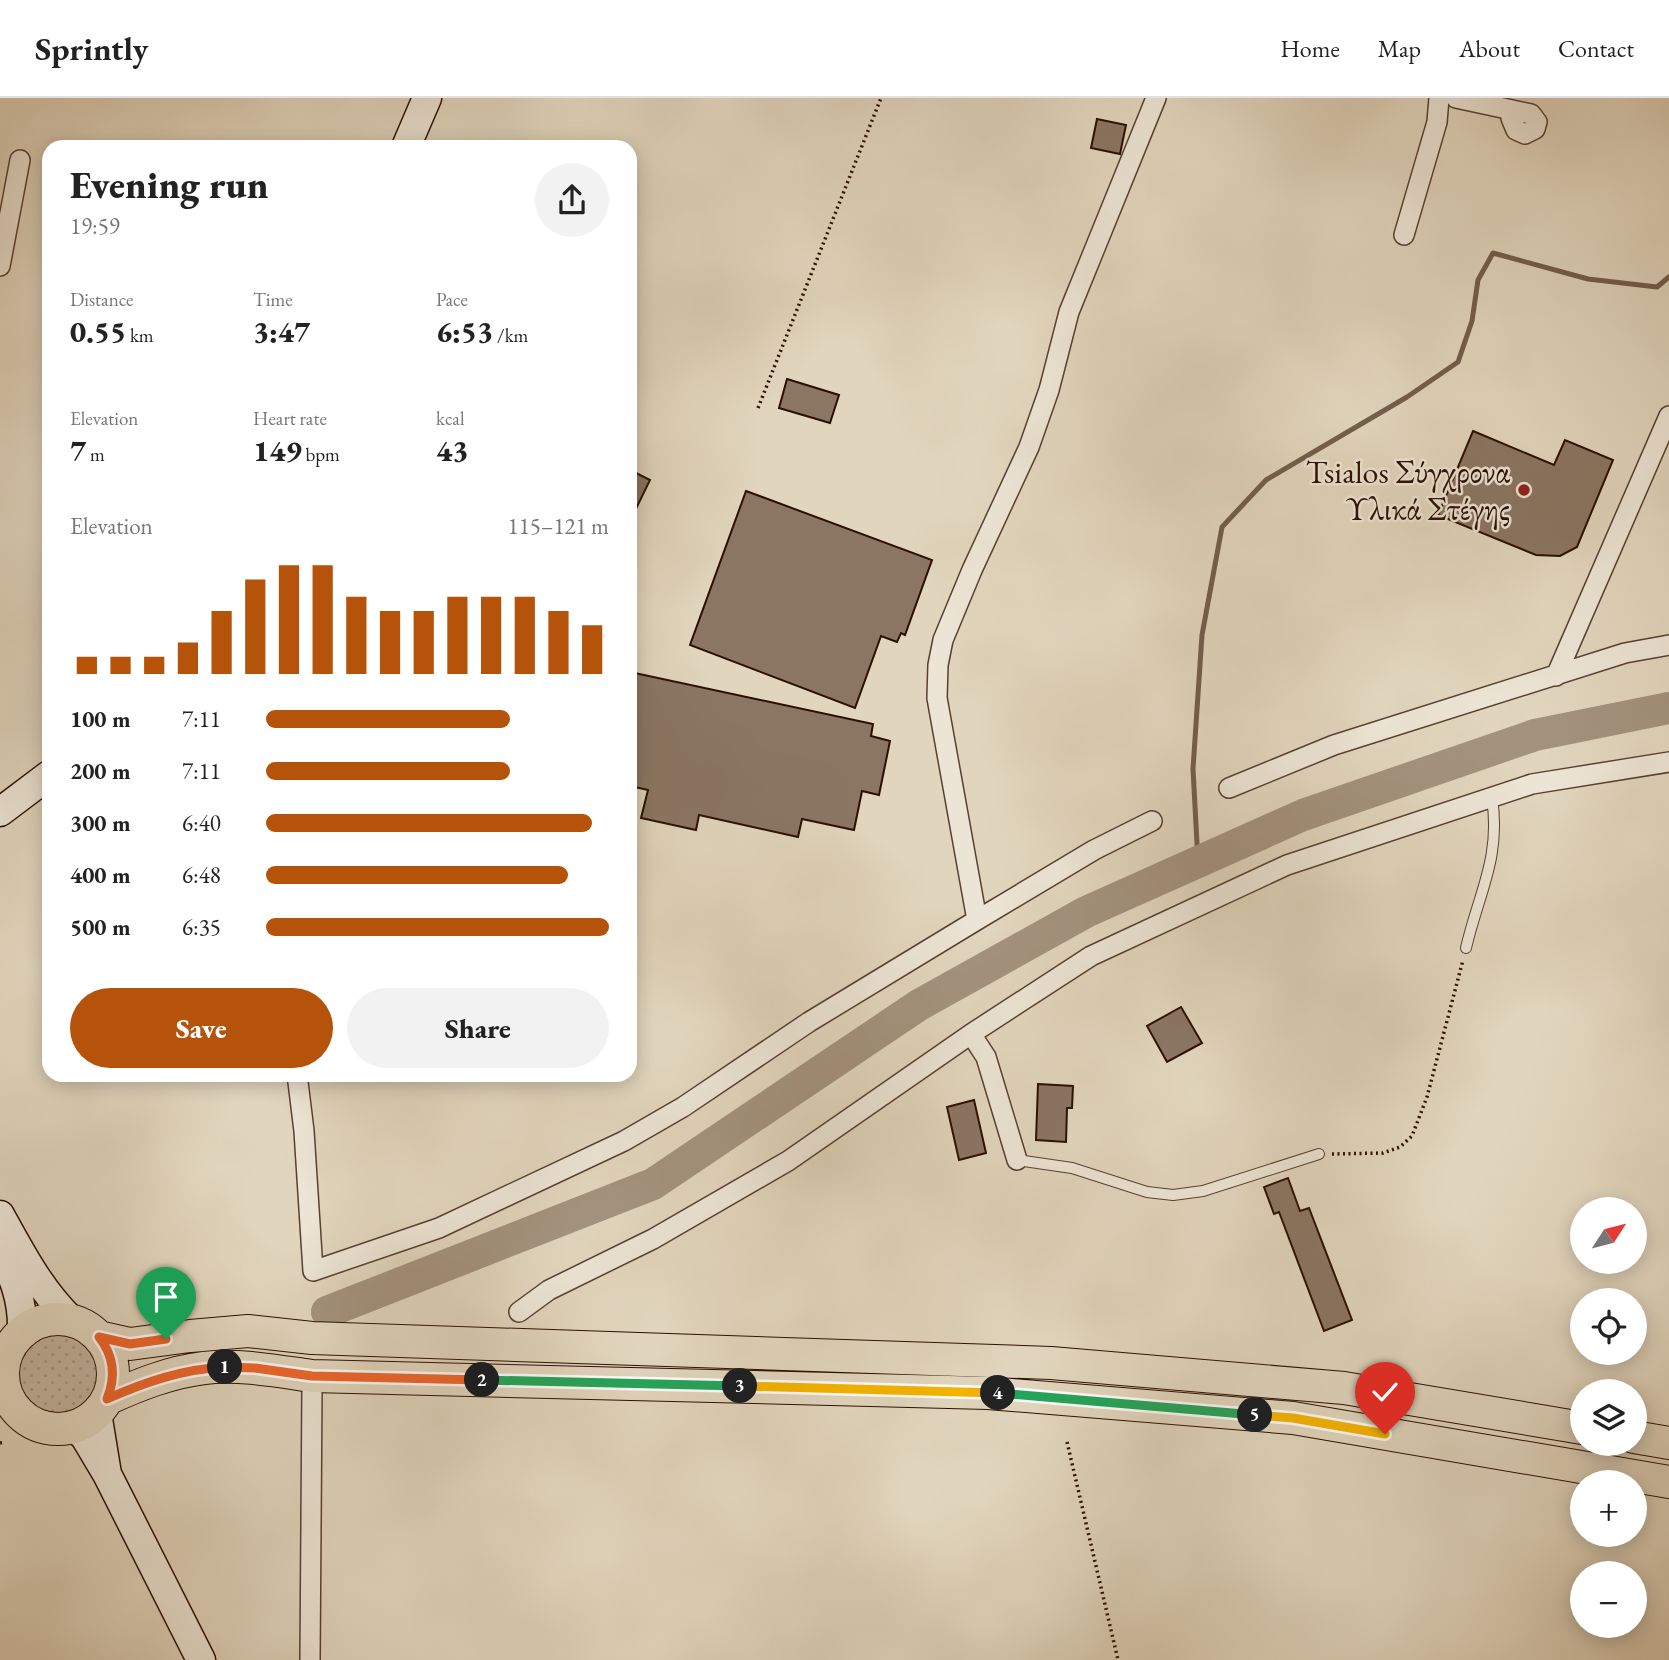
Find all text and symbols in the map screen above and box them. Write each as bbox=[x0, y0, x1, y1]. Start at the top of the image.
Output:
text: Sprintly bbox=[35, 27, 148, 70]
text: Home bbox=[1280, 33, 1340, 64]
text: Map bbox=[1378, 33, 1421, 64]
text: About bbox=[1459, 33, 1520, 64]
text: Contact bbox=[1558, 33, 1634, 64]
text: Evening run bbox=[70, 160, 268, 209]
button: share bbox=[535, 163, 609, 237]
text: 19:59 bbox=[70, 211, 120, 241]
text: Distance bbox=[70, 287, 133, 312]
text: Time bbox=[253, 287, 293, 312]
text: Pace bbox=[436, 287, 468, 312]
text: 0.55 bbox=[70, 312, 126, 351]
text: 3:47 bbox=[253, 312, 310, 351]
text: 6:53 bbox=[436, 312, 493, 351]
text: km bbox=[126, 323, 154, 348]
text: /km bbox=[493, 323, 528, 348]
text: Elevation bbox=[70, 406, 138, 431]
text: Heart rate bbox=[253, 406, 327, 431]
text: kcal bbox=[436, 406, 465, 431]
text: 7 bbox=[70, 431, 86, 470]
text: 149 bbox=[253, 431, 302, 470]
text: 43 bbox=[436, 431, 468, 470]
text: m bbox=[86, 442, 105, 467]
text: bpm bbox=[302, 442, 340, 467]
place label: Tsialos Σύγχρονα Υλικά Στέγης bbox=[1306, 451, 1511, 530]
marker: Tsialos Σύγχρονα Υλικά Στέγης bbox=[1516, 482, 1532, 498]
text: Elevation bbox=[70, 511, 153, 541]
text: 115–121 m bbox=[508, 511, 609, 541]
text: 100 m bbox=[70, 704, 131, 734]
text: 7:11 bbox=[182, 704, 221, 734]
text: 200 m bbox=[70, 756, 131, 786]
text: 7:11 bbox=[182, 756, 221, 786]
text: 300 m bbox=[70, 808, 131, 838]
text: 6:40 bbox=[182, 808, 221, 838]
text: 400 m bbox=[70, 860, 131, 890]
text: 6:48 bbox=[182, 860, 221, 890]
text: 500 m bbox=[70, 912, 131, 942]
text: 6:35 bbox=[182, 912, 221, 942]
button: Save bbox=[70, 988, 333, 1068]
button: Share bbox=[347, 988, 609, 1068]
north arrow bbox=[1570, 1197, 1647, 1274]
map controls bbox=[1570, 1197, 1647, 1638]
pin bbox=[136, 1267, 196, 1339]
icon: arrive bbox=[147, 1278, 185, 1316]
button: locate bbox=[1570, 1288, 1647, 1365]
pin: 1 bbox=[208, 1350, 243, 1384]
text: 1 bbox=[219, 1354, 230, 1379]
pin: 2 bbox=[464, 1362, 500, 1398]
pin bbox=[1355, 1362, 1415, 1434]
text: 2 bbox=[476, 1367, 487, 1392]
pin: 3 bbox=[722, 1368, 758, 1404]
text: 3 bbox=[734, 1373, 745, 1398]
icon: check bbox=[1366, 1373, 1404, 1411]
pin: 4 bbox=[981, 1376, 1016, 1410]
button: layers bbox=[1570, 1379, 1647, 1456]
text: 4 bbox=[992, 1380, 1003, 1405]
pin: 5 bbox=[1238, 1398, 1272, 1432]
text: 5 bbox=[1249, 1402, 1260, 1427]
button: + bbox=[1570, 1470, 1647, 1547]
button: − bbox=[1570, 1561, 1647, 1638]

